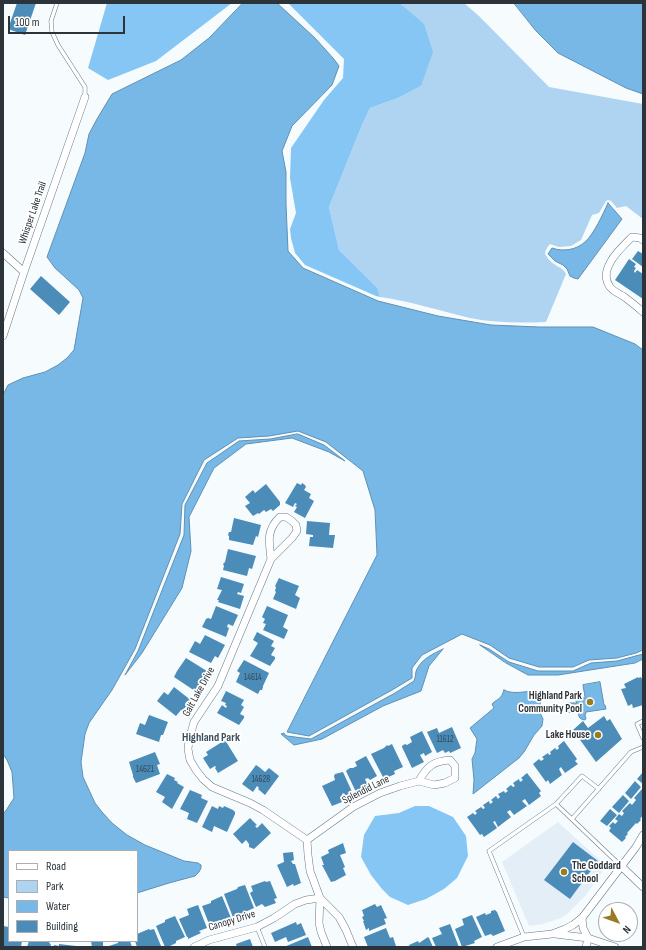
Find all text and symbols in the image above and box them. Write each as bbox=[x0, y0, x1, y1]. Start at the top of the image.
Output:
scale bar bbox=[10, 8, 127, 34]
text: 100 m bbox=[15, 15, 40, 30]
street label: Whisper Lake Trail bbox=[16, 180, 50, 246]
street label: Galt Lake Drive bbox=[180, 665, 218, 719]
house number: 14614 bbox=[244, 673, 262, 683]
place label: Highland Park Community Pool bbox=[518, 689, 582, 715]
marker: Highland Park Community Pool bbox=[585, 697, 595, 707]
place label: Lake House bbox=[546, 728, 590, 742]
marker: Lake House bbox=[593, 730, 603, 740]
district label: Highland Park bbox=[182, 731, 240, 745]
house number: 11612 bbox=[436, 735, 454, 745]
house number: 14621 bbox=[136, 765, 154, 775]
street label: Splendid Lane bbox=[340, 773, 392, 807]
house number: 14628 bbox=[252, 775, 270, 785]
legend bbox=[8, 850, 138, 942]
text: Road bbox=[46, 859, 66, 874]
place label: The Goddard School bbox=[572, 859, 621, 885]
marker: The Goddard School bbox=[559, 867, 569, 877]
text: Park bbox=[46, 879, 64, 894]
text: Water bbox=[46, 899, 70, 914]
north arrow bbox=[598, 902, 638, 942]
street label: Canopy Drive bbox=[207, 908, 257, 934]
text: Building bbox=[46, 919, 78, 934]
text: N bbox=[620, 923, 634, 936]

